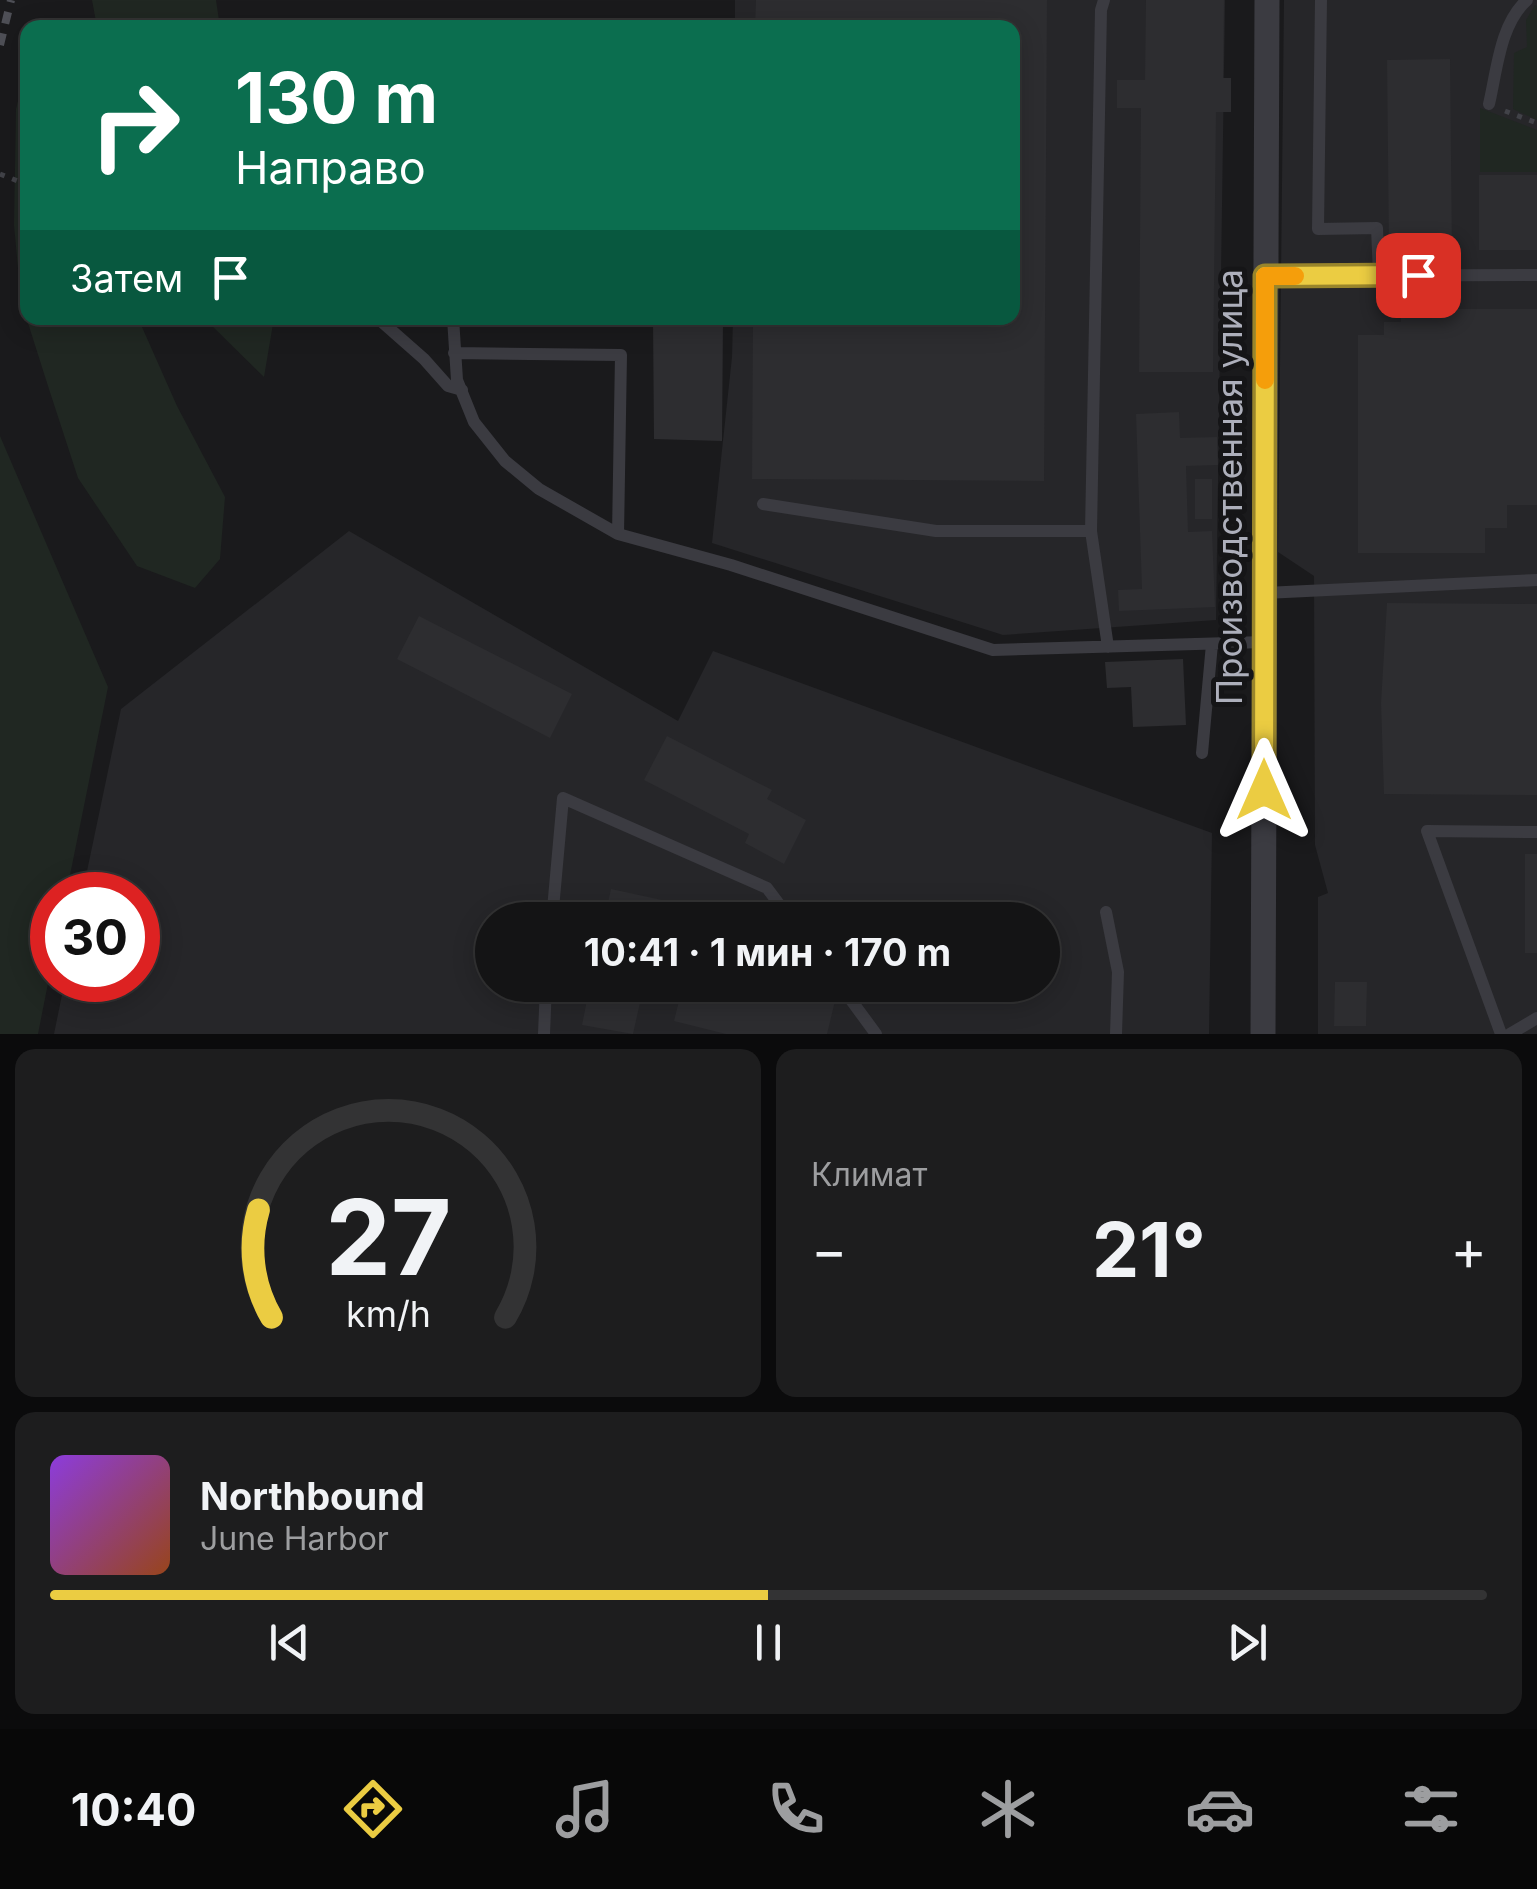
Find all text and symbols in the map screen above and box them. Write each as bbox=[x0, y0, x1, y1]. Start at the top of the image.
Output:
text: 130 m bbox=[235, 55, 438, 140]
icon: right bbox=[70, 60, 200, 190]
text: Направо bbox=[235, 140, 426, 195]
pin bbox=[1376, 233, 1461, 318]
icon: arrive bbox=[1391, 248, 1446, 303]
icon: arrive bbox=[203, 250, 258, 305]
text: Затем bbox=[70, 255, 183, 301]
street label: Производственная улица bbox=[1208, 269, 1250, 705]
position arrow bbox=[1212, 738, 1316, 842]
speed limit sign: 30 bbox=[30, 872, 160, 1002]
text: 10:41 · 1 мин · 170 m bbox=[584, 929, 951, 975]
text: Климат bbox=[811, 1155, 927, 1194]
text: 27 bbox=[325, 1174, 451, 1300]
text: 21° bbox=[1092, 1204, 1206, 1295]
text: − bbox=[811, 1217, 847, 1283]
text: + bbox=[1451, 1217, 1487, 1283]
text: km/h bbox=[346, 1292, 430, 1336]
text: Northbound bbox=[200, 1473, 425, 1519]
text: June Harbor bbox=[200, 1519, 389, 1558]
icon: previous bbox=[262, 1615, 317, 1670]
icon: pause bbox=[741, 1615, 796, 1670]
icon: next bbox=[1220, 1615, 1275, 1670]
icon: directions bbox=[338, 1774, 408, 1844]
icon: music bbox=[550, 1774, 620, 1844]
icon: phone bbox=[761, 1774, 831, 1844]
icon: climate bbox=[973, 1774, 1043, 1844]
icon: car bbox=[1185, 1774, 1255, 1844]
icon: filters bbox=[1396, 1774, 1466, 1844]
text: 10:40 bbox=[71, 1782, 196, 1837]

